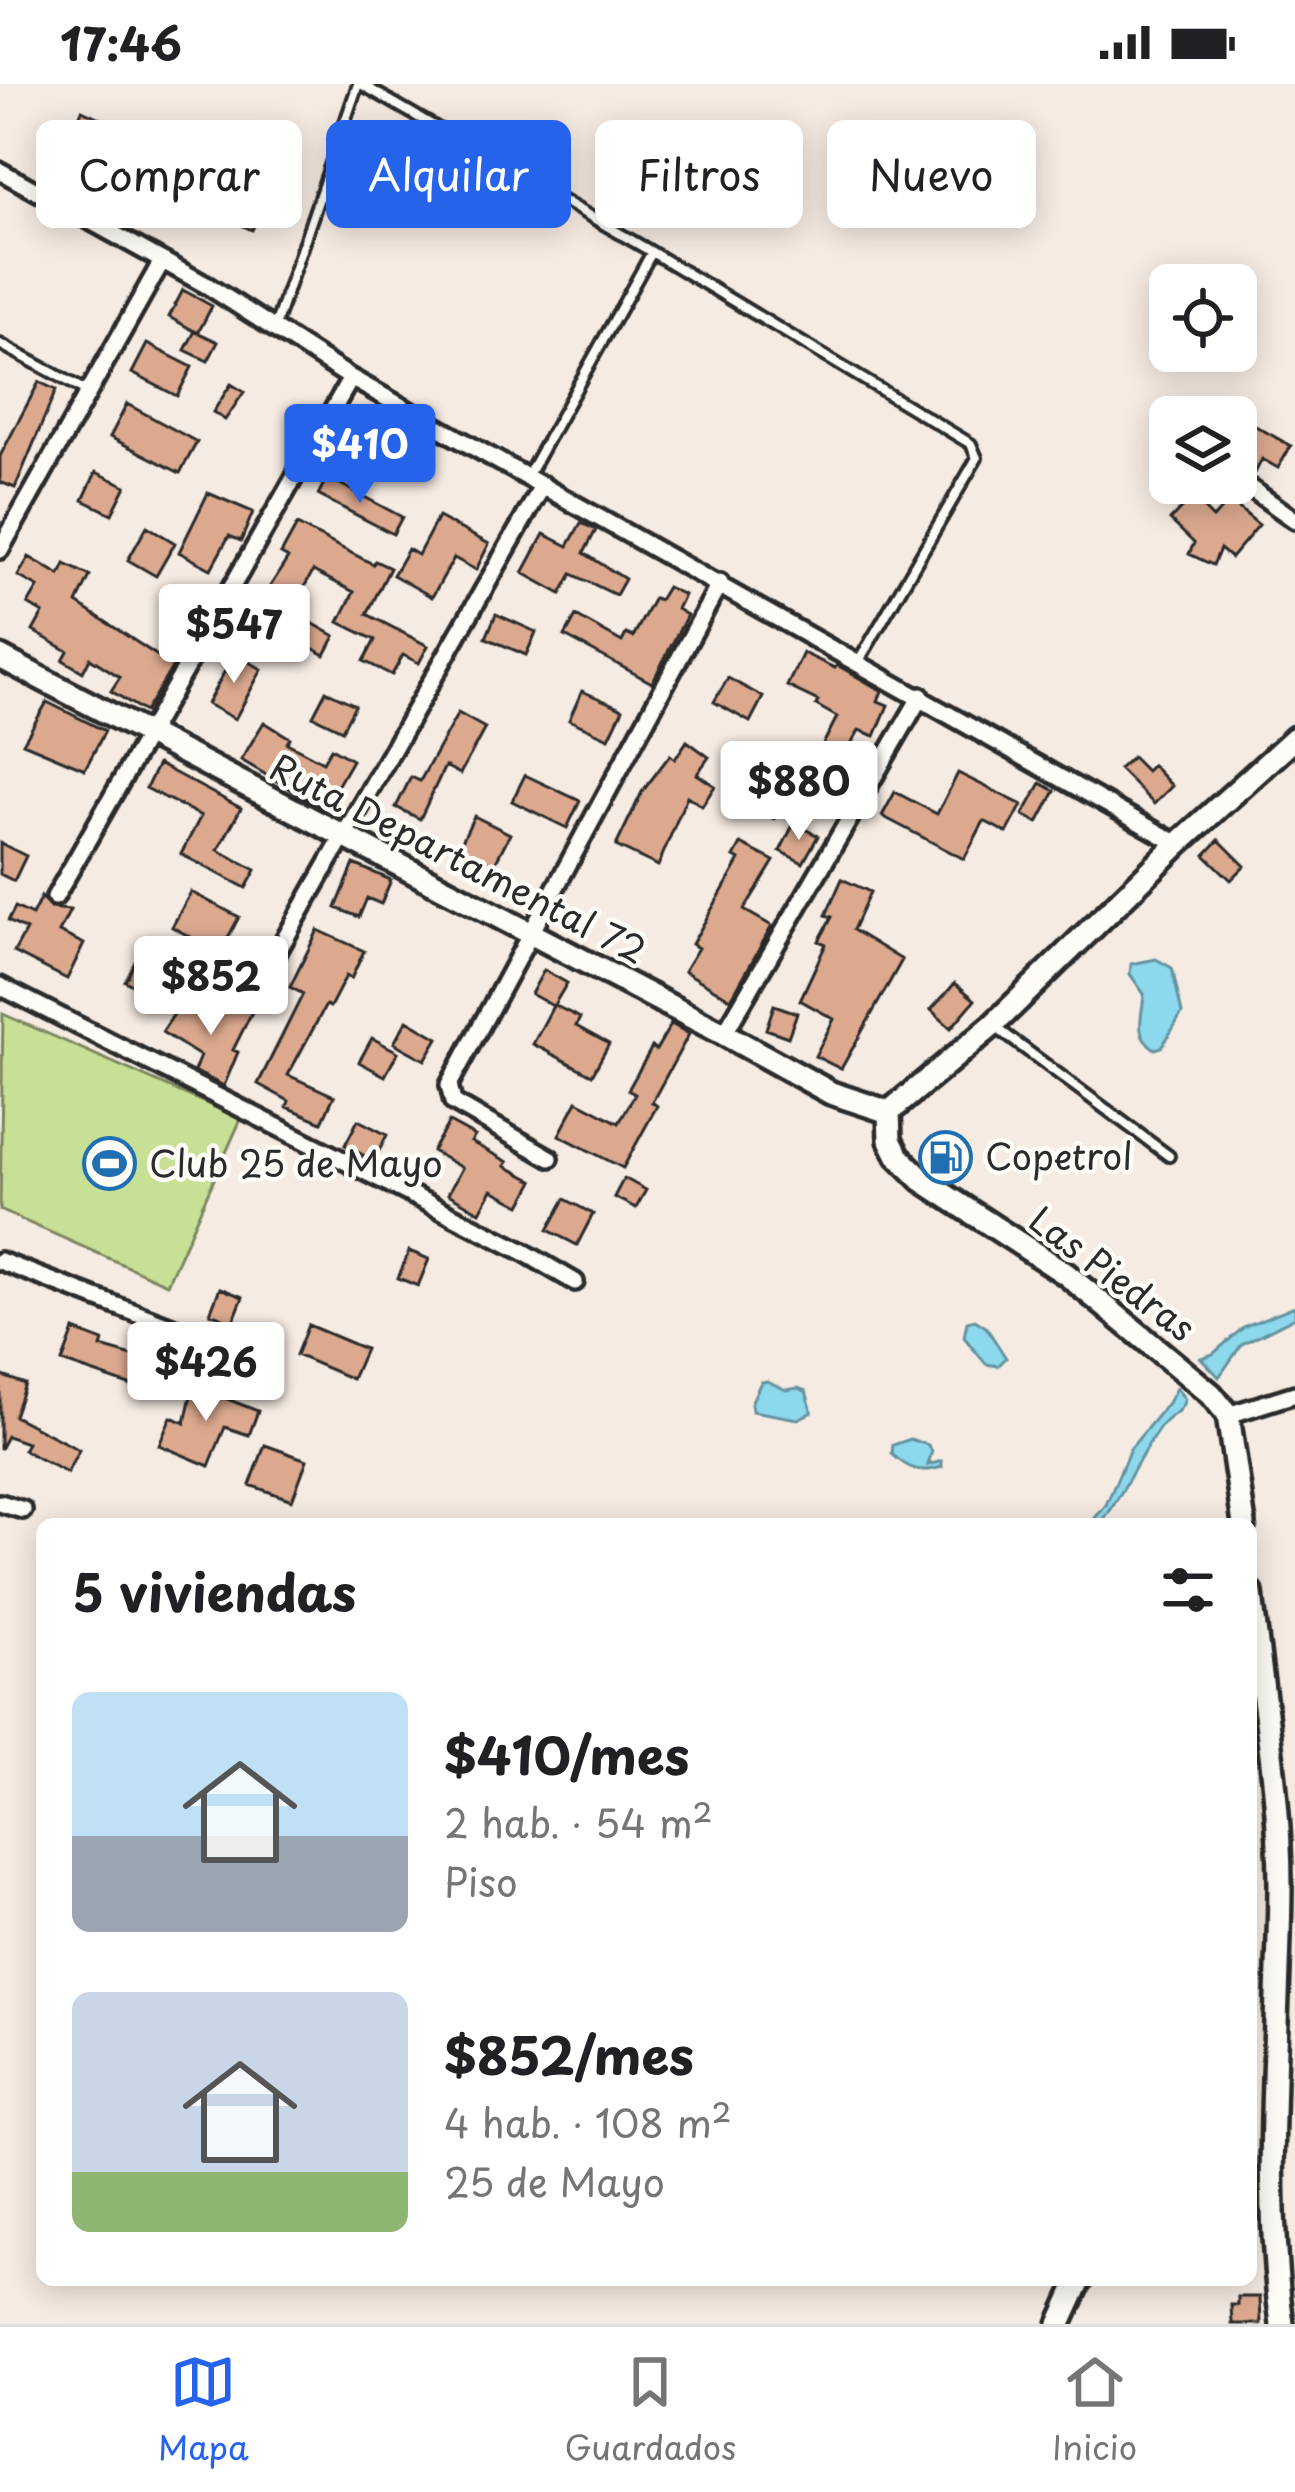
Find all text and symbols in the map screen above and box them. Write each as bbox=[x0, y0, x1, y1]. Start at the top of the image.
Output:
text: 17:46 bbox=[60, 8, 182, 76]
chip: Comprar bbox=[36, 120, 302, 228]
chip: Alquilar bbox=[326, 120, 571, 228]
chip: Filtros bbox=[595, 120, 803, 228]
chip: Nuevo bbox=[827, 120, 1036, 228]
map controls bbox=[1149, 264, 1257, 504]
button: locate bbox=[1149, 264, 1257, 372]
button: layers bbox=[1149, 396, 1257, 504]
pin: $410 bbox=[289, 404, 431, 506]
text: $410 bbox=[311, 413, 409, 472]
pin: $547 bbox=[163, 584, 305, 686]
text: $547 bbox=[186, 593, 282, 652]
street label: Ruta Departamental 72 bbox=[261, 739, 657, 976]
pin: $880 bbox=[728, 741, 870, 843]
text: $880 bbox=[748, 750, 850, 809]
pin: $852 bbox=[140, 936, 282, 1038]
text: $852 bbox=[161, 945, 261, 1004]
place label: Copetrol bbox=[985, 1128, 1133, 1182]
fuel station icon: Copetrol bbox=[918, 1129, 974, 1185]
place label: Club 25 de Mayo bbox=[149, 1135, 443, 1189]
sports icon: Club 25 de Mayo bbox=[82, 1136, 138, 1192]
street label: Las Piedras bbox=[1019, 1192, 1208, 1353]
pin: $426 bbox=[135, 1322, 277, 1424]
text: $426 bbox=[154, 1331, 258, 1390]
text: 5 viviendas bbox=[72, 1552, 356, 1629]
icon: filters bbox=[1155, 1557, 1221, 1623]
text: $410/mes bbox=[444, 1715, 689, 1792]
icon: home bbox=[168, 1740, 312, 1884]
text: 2 hab. · 54 m² bbox=[444, 1792, 713, 1851]
text: Piso bbox=[444, 1851, 518, 1910]
text: $852/mes bbox=[444, 2015, 694, 2092]
icon: home bbox=[168, 2040, 312, 2184]
text: 4 hab. · 108 m² bbox=[444, 2092, 732, 2151]
text: 25 de Mayo bbox=[444, 2151, 665, 2210]
tab: Mapa bbox=[158, 2349, 249, 2471]
tab: Guardados bbox=[564, 2349, 736, 2471]
tab: Inicio bbox=[1052, 2349, 1137, 2471]

